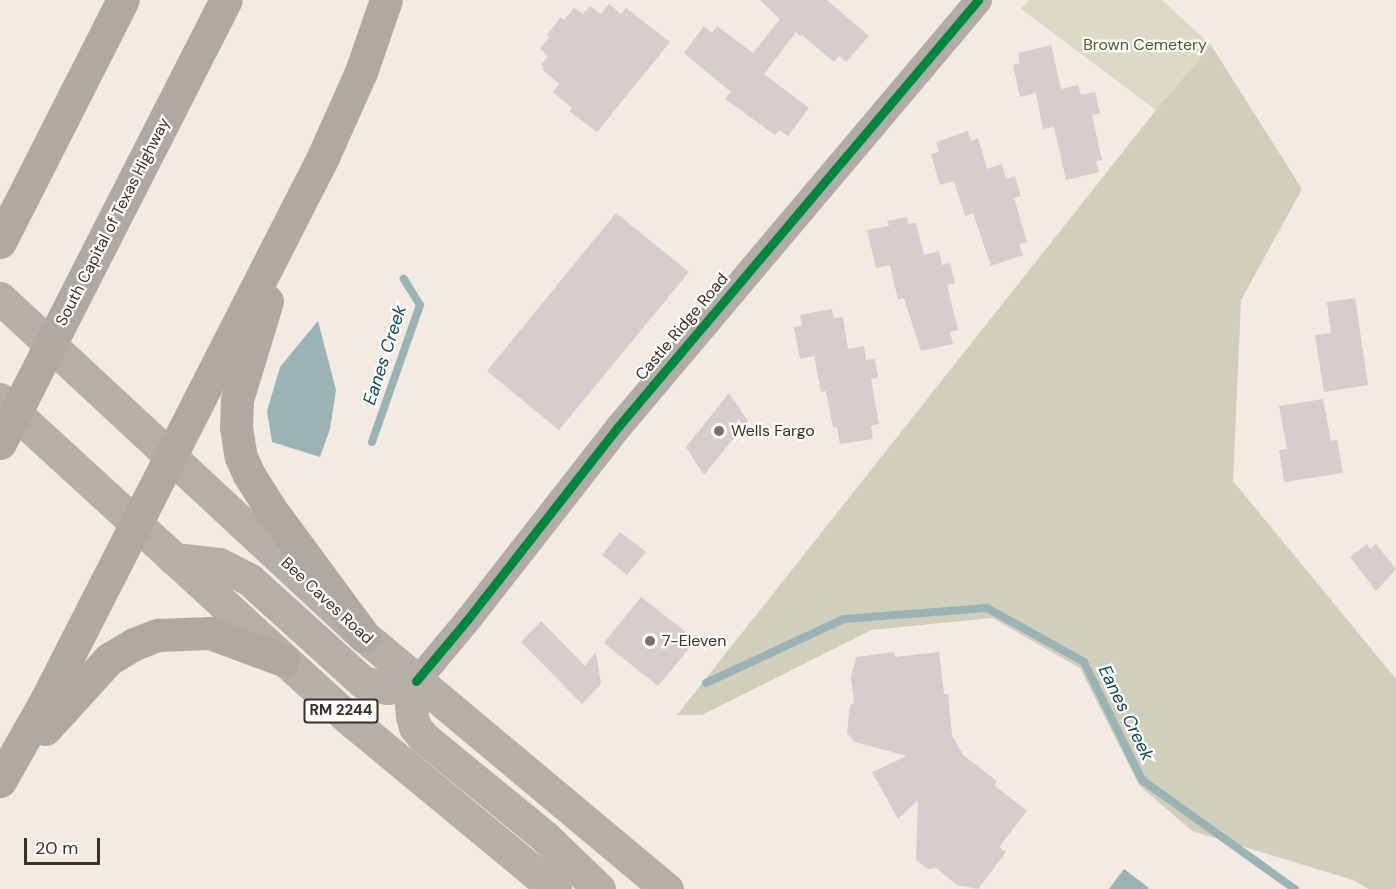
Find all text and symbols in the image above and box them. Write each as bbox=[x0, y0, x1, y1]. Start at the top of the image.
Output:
park label: Brown Cemetery bbox=[1083, 35, 1207, 55]
street label: South Capital of Texas Highway bbox=[52, 115, 174, 329]
street label: Castle Ridge Road bbox=[632, 270, 732, 384]
water label: Eanes Creek bbox=[359, 302, 411, 408]
place label: Wells Fargo bbox=[731, 421, 815, 441]
marker: Wells Fargo bbox=[712, 424, 726, 438]
street label: Bee Caves Road bbox=[277, 554, 377, 648]
place label: 7-Eleven bbox=[662, 631, 726, 651]
marker: 7-Eleven bbox=[643, 634, 657, 648]
water label: Eanes Creek bbox=[1094, 662, 1158, 764]
road number: RM 2244 bbox=[304, 699, 378, 723]
scale bar bbox=[27, 826, 104, 864]
text: 20 m bbox=[35, 836, 78, 860]

